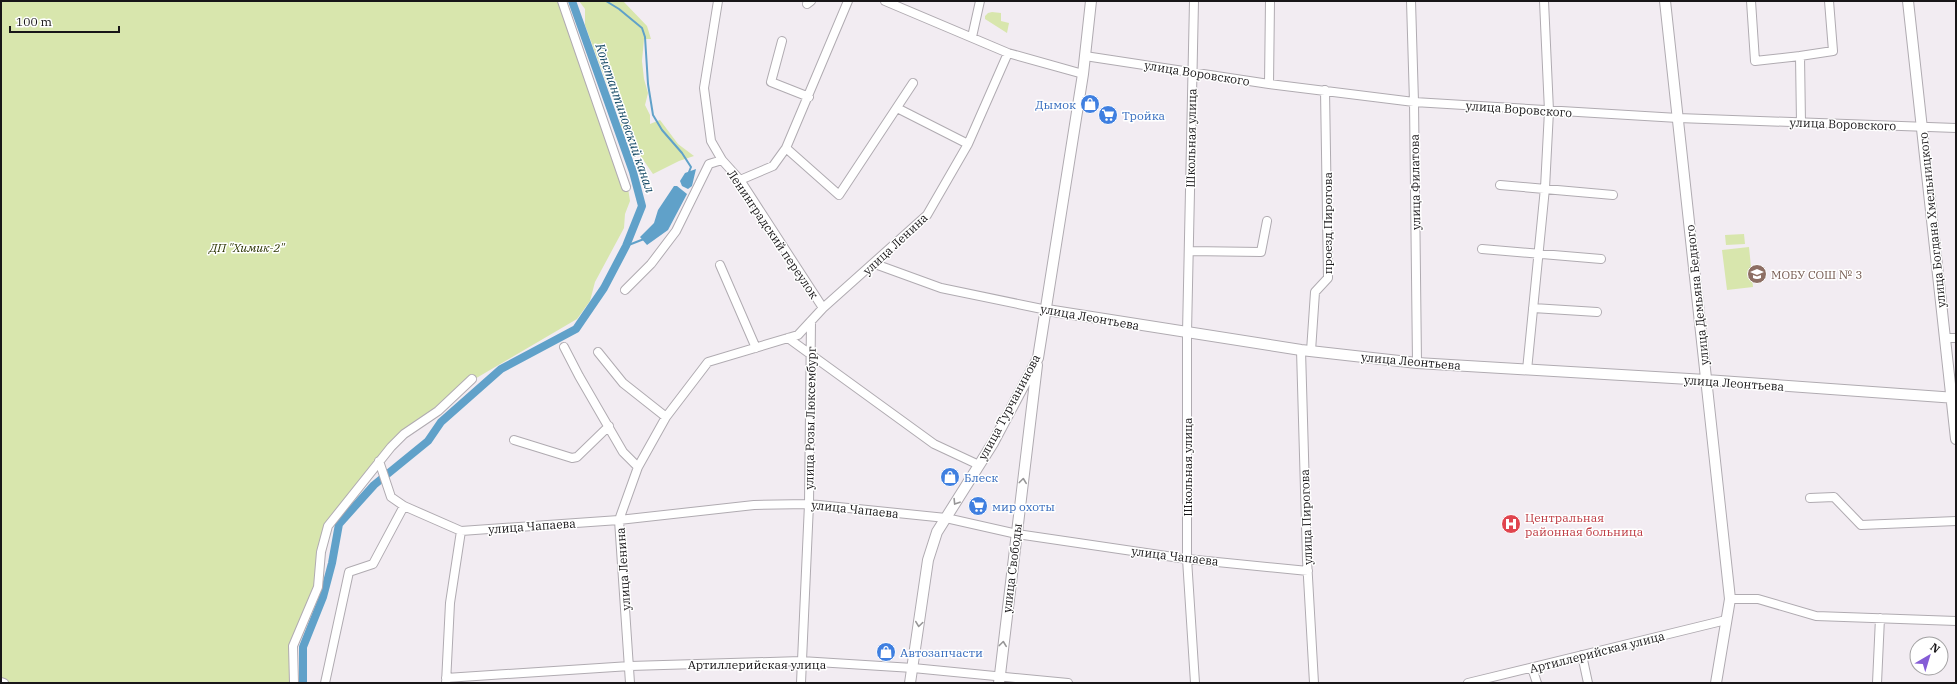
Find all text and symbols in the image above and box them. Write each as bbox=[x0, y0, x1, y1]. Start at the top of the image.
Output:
scale bar bbox=[10, 8, 119, 34]
text: 100 m bbox=[16, 14, 52, 29]
water label: Константиновский канал bbox=[591, 40, 659, 196]
street label: улица Воровского bbox=[1143, 57, 1251, 89]
street label: Школьная улица bbox=[1183, 88, 1199, 188]
shop icon: Дымок bbox=[1079, 93, 1101, 115]
place label: Дымок bbox=[1035, 97, 1076, 112]
street label: улица Воровского bbox=[1465, 98, 1573, 120]
supermarket icon: Тройка bbox=[1097, 104, 1119, 126]
place label: Тройка bbox=[1122, 108, 1166, 123]
street label: улица Воровского bbox=[1789, 115, 1897, 133]
street label: улица Богдана Хмельницкого bbox=[1915, 131, 1949, 309]
street label: улица Филатова bbox=[1407, 133, 1423, 230]
street label: Ленинградский переулок bbox=[724, 167, 822, 301]
street label: проезд Пирогова bbox=[1320, 171, 1335, 274]
street label: улица Ленина bbox=[859, 210, 931, 278]
street label: улица Демьяна Бедного bbox=[1682, 224, 1712, 366]
park label: ДП "Химик-2" bbox=[207, 240, 286, 255]
school or university icon: МОБУ СОШ № 3 bbox=[1746, 263, 1768, 285]
place label: МОБУ СОШ № 3 bbox=[1771, 267, 1862, 282]
street label: улица Леонтьева bbox=[1039, 301, 1141, 333]
street label: улица Розы Люксембург bbox=[801, 346, 819, 490]
street label: улица Леонтьева bbox=[1360, 349, 1462, 373]
street label: улица Турчанинова bbox=[975, 351, 1043, 462]
street label: улица Леонтьева bbox=[1683, 372, 1785, 394]
street label: Школьная улица bbox=[1180, 417, 1195, 517]
shop icon: Блеск bbox=[939, 466, 961, 488]
street label: улица Пирогова bbox=[1297, 468, 1315, 565]
place label: Блеск bbox=[964, 470, 998, 485]
one-way arrow bbox=[1018, 478, 1027, 485]
supermarket icon: мир охоты bbox=[967, 495, 989, 517]
street label: улица Чапаева bbox=[811, 497, 900, 521]
one-way arrow bbox=[954, 498, 961, 505]
place label: мир охоты bbox=[992, 499, 1055, 514]
place label: Центральная районная больница bbox=[1525, 510, 1644, 539]
hospital icon: Центральная районная больница bbox=[1500, 513, 1522, 535]
street label: улица Чапаева bbox=[488, 515, 577, 537]
street label: улица Свободы bbox=[999, 522, 1025, 614]
street label: улица Ленина bbox=[613, 527, 633, 611]
street label: улица Чапаева bbox=[1131, 543, 1220, 569]
one-way arrow bbox=[915, 621, 924, 627]
street label: Артиллерийская улица bbox=[1528, 628, 1667, 676]
north arrow bbox=[1909, 636, 1949, 676]
text: N bbox=[1927, 640, 1943, 656]
shop icon: Автозапчасти bbox=[875, 641, 897, 663]
one-way arrow bbox=[998, 641, 1007, 647]
place label: Автозапчасти bbox=[900, 645, 983, 660]
street label: Артиллерийская улица bbox=[688, 657, 827, 672]

